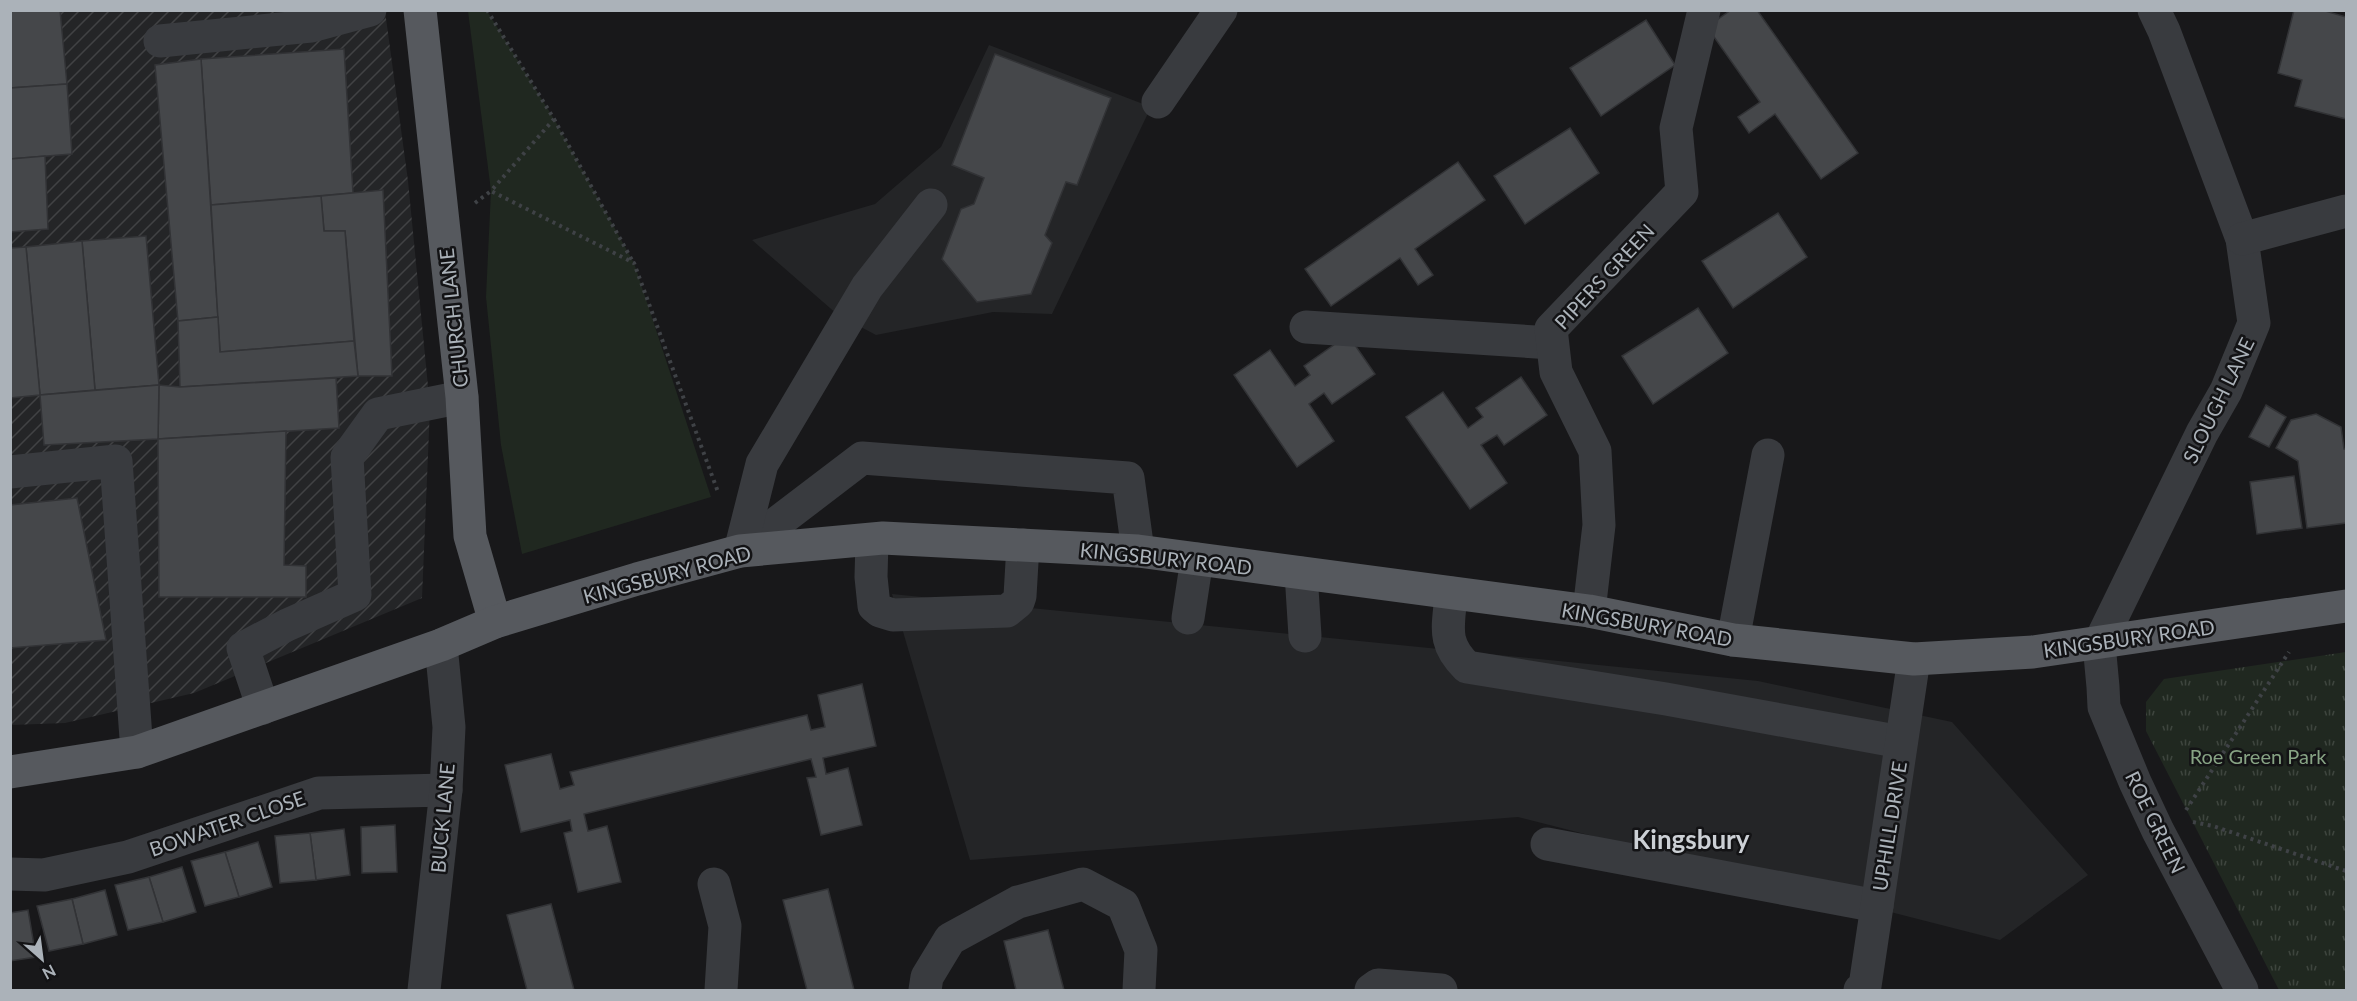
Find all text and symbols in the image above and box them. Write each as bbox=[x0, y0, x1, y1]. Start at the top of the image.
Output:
street label: PIPERS GREEN bbox=[1549, 218, 1659, 334]
street label: CHURCH LANE bbox=[434, 247, 472, 389]
street label: SLOUGH LANE bbox=[2177, 333, 2259, 467]
street label: KINGSBURY ROAD bbox=[1079, 537, 1253, 579]
street label: KINGSBURY ROAD bbox=[580, 540, 754, 608]
street label: KINGSBURY ROAD bbox=[1560, 597, 1734, 651]
street label: KINGSBURY ROAD bbox=[2042, 614, 2216, 662]
park label: Roe Green Park bbox=[2190, 744, 2327, 768]
street label: UPHILL DRIVE bbox=[1867, 759, 1911, 893]
street label: BUCK LANE bbox=[425, 762, 459, 874]
street label: ROE GREEN bbox=[2121, 767, 2191, 877]
street label: BOWATER CLOSE bbox=[146, 785, 308, 861]
district label: Kingsbury bbox=[1632, 823, 1750, 855]
north arrow bbox=[12, 929, 72, 989]
text: N bbox=[39, 961, 59, 984]

